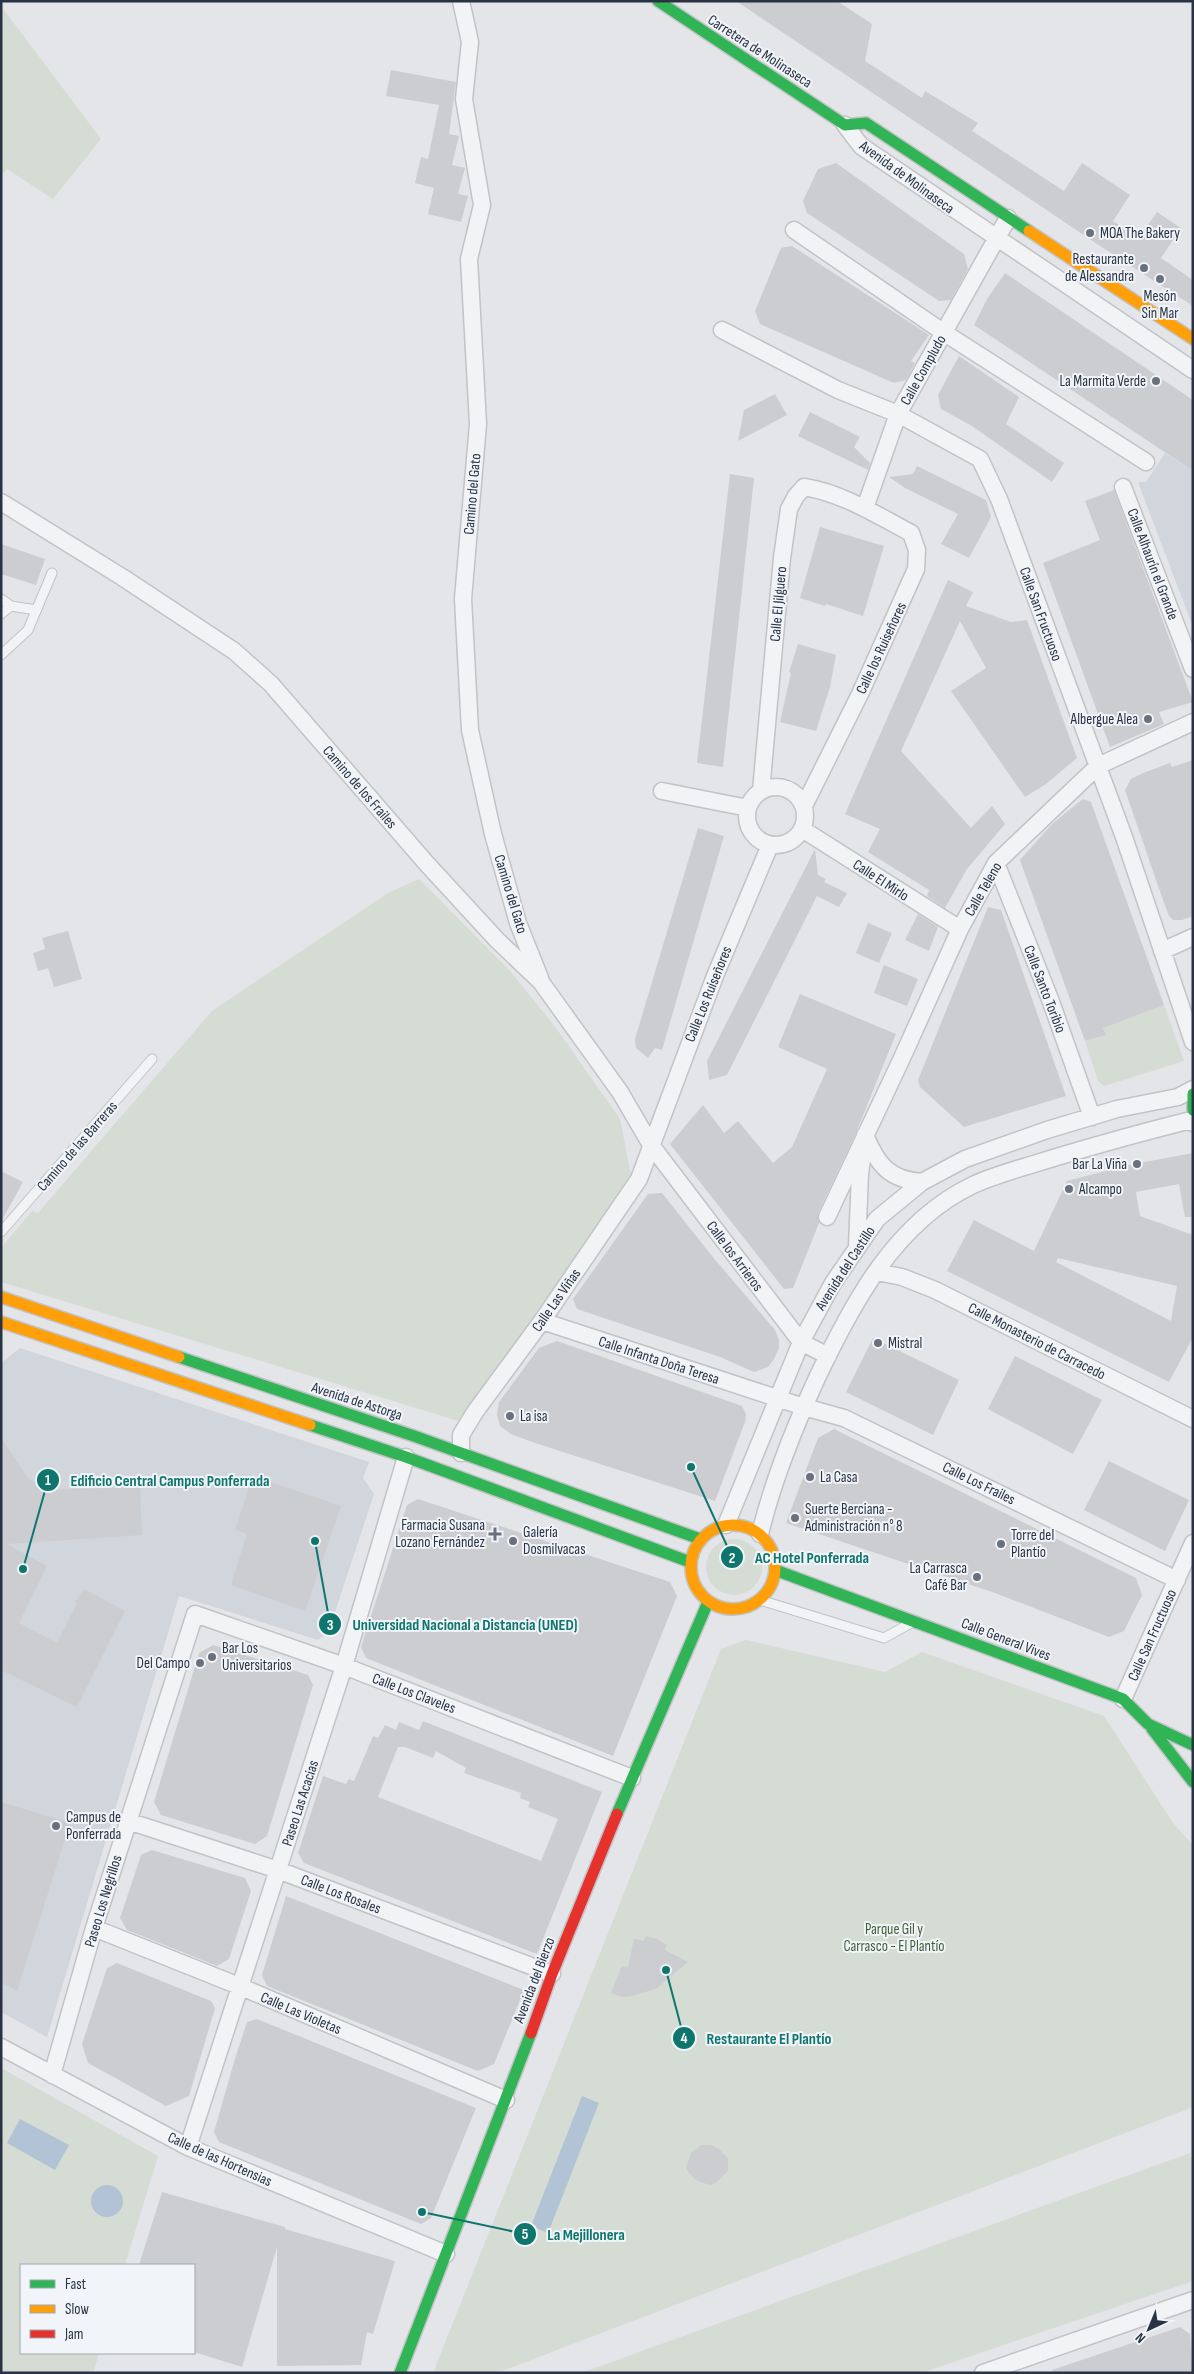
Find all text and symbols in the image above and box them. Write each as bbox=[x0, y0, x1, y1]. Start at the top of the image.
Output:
street label: Carretera de Molinaseca bbox=[704, 11, 816, 92]
street label: Avenida de Molinaseca bbox=[855, 136, 958, 218]
place label: MOA The Bakery bbox=[1100, 224, 1180, 243]
marker: MOA The Bakery bbox=[1084, 227, 1096, 239]
place label: Restaurante de Alessandra bbox=[1065, 250, 1134, 286]
marker: Restaurante de Alessandra bbox=[1138, 262, 1150, 274]
marker: Mesón Sin Mar bbox=[1154, 273, 1166, 285]
place label: Mesón Sin Mar bbox=[1141, 287, 1179, 323]
street label: Calle Compludo bbox=[896, 332, 951, 409]
place label: La Marmita Verde bbox=[1060, 372, 1146, 391]
marker: La Marmita Verde bbox=[1150, 375, 1162, 387]
street label: Camino del Gato bbox=[459, 453, 486, 536]
street label: Calle Alhaurín el Grande bbox=[1123, 506, 1183, 623]
street label: Calle San Fructuoso bbox=[1015, 565, 1066, 664]
street label: Calle El Jilguero bbox=[766, 566, 791, 642]
street label: Calle los Ruiseñores bbox=[852, 599, 911, 697]
place label: Albergue Alea bbox=[1070, 710, 1138, 729]
marker: Albergue Alea bbox=[1142, 713, 1154, 725]
street label: Camino de los Frailes bbox=[318, 742, 401, 833]
street label: Camino del Gato bbox=[490, 852, 532, 936]
street label: Calle El Mirlo bbox=[849, 855, 912, 906]
street label: Calle Teleno bbox=[960, 859, 1007, 920]
street label: Calle Los Ruiseñores bbox=[681, 943, 736, 1045]
street label: Calle Santo Toribio bbox=[1019, 943, 1070, 1036]
street label: Camino de las Barreras bbox=[33, 1097, 122, 1195]
place label: Bar La Viña bbox=[1072, 1155, 1127, 1174]
marker: Bar La Viña bbox=[1131, 1158, 1143, 1170]
place label: Alcampo bbox=[1078, 1180, 1122, 1199]
marker: Alcampo bbox=[1063, 1183, 1075, 1195]
street label: Calle los Arrieros bbox=[702, 1217, 767, 1295]
street label: Avenida del Castillo bbox=[811, 1223, 880, 1315]
street label: Calle Las Viñas bbox=[528, 1265, 585, 1336]
street label: Calle Monasterio de Carracedo bbox=[965, 1299, 1109, 1384]
street label: Calle Infanta Doña Teresa bbox=[596, 1332, 722, 1389]
place label: Mistral bbox=[888, 1334, 922, 1353]
marker: Mistral bbox=[872, 1337, 884, 1349]
street label: Avenida de Astorga bbox=[308, 1378, 405, 1425]
place label: La isa bbox=[520, 1407, 548, 1426]
marker: La isa bbox=[504, 1410, 516, 1422]
street label: Calle Los Frailes bbox=[939, 1458, 1018, 1509]
callout: Edificio Central Campus Ponferrada bbox=[35, 1464, 279, 1495]
place label: La Casa bbox=[820, 1468, 858, 1487]
text: 1 bbox=[45, 1471, 51, 1490]
marker: La Casa bbox=[804, 1471, 816, 1483]
text: Edificio Central Campus Ponferrada bbox=[71, 1472, 269, 1491]
place label: Suerte Berciana - Administración n° 8 bbox=[804, 1500, 903, 1536]
marker: Suerte Berciana - Administración n° 8 bbox=[789, 1512, 801, 1524]
place label: Farmacia Susana Lozano Fernández bbox=[395, 1516, 486, 1552]
place label: Galería Dosmilvacas bbox=[523, 1523, 586, 1559]
place label: Torre del Plantío bbox=[1011, 1526, 1054, 1562]
marker: Farmacia Susana Lozano Fernández bbox=[489, 1528, 501, 1540]
marker: Galería Dosmilvacas bbox=[507, 1535, 519, 1547]
marker: Torre del Plantío bbox=[995, 1538, 1007, 1550]
callout: AC Hotel Ponferrada bbox=[720, 1542, 879, 1573]
text: 2 bbox=[729, 1549, 735, 1568]
text: AC Hotel Ponferrada bbox=[754, 1549, 869, 1568]
place label: La Carrasca Café Bar bbox=[909, 1559, 968, 1595]
marker: La Carrasca Café Bar bbox=[971, 1571, 983, 1583]
street label: Calle San Fructuoso bbox=[1124, 1586, 1181, 1684]
callout: Universidad Nacional a Distancia (UNED) bbox=[318, 1609, 588, 1640]
street label: Calle General Vives bbox=[958, 1614, 1053, 1665]
text: 3 bbox=[327, 1616, 334, 1635]
text: Universidad Nacional a Distancia (UNED) bbox=[353, 1616, 577, 1635]
place label: Bar Los Universitarios bbox=[222, 1639, 292, 1675]
marker: Bar Los Universitarios bbox=[206, 1651, 218, 1663]
place label: Del Campo bbox=[137, 1654, 190, 1673]
marker: Del Campo bbox=[194, 1657, 206, 1669]
street label: Calle Los Claveles bbox=[369, 1669, 458, 1718]
street label: Paseo Las Acacias bbox=[278, 1758, 323, 1849]
place label: Campus de Ponferrada bbox=[66, 1808, 121, 1844]
marker: Campus de Ponferrada bbox=[50, 1820, 62, 1832]
street label: Paseo Los Negrillos bbox=[80, 1853, 126, 1949]
street label: Calle Los Rosales bbox=[298, 1870, 384, 1918]
park label: Parque Gil y Carrasco - El Plantío bbox=[843, 1920, 945, 1956]
street label: Avenida del Bierzo bbox=[509, 1935, 560, 2027]
street label: Calle Las Violetas bbox=[257, 1988, 344, 2039]
callout: Restaurante El Plantío bbox=[672, 2022, 842, 2053]
text: 4 bbox=[681, 2029, 688, 2048]
text: Restaurante El Plantío bbox=[707, 2030, 831, 2049]
street label: Calle de las Hortensias bbox=[165, 2128, 275, 2191]
callout: La Mejillonera bbox=[512, 2219, 635, 2250]
text: 5 bbox=[522, 2225, 529, 2244]
text: La Mejillonera bbox=[547, 2226, 625, 2245]
legend bbox=[20, 2264, 195, 2354]
text: Fast bbox=[65, 2275, 87, 2294]
text: Slow bbox=[65, 2300, 89, 2319]
north arrow bbox=[1124, 2304, 1174, 2354]
text: Jam bbox=[64, 2325, 83, 2344]
text: N bbox=[1132, 2329, 1149, 2347]

